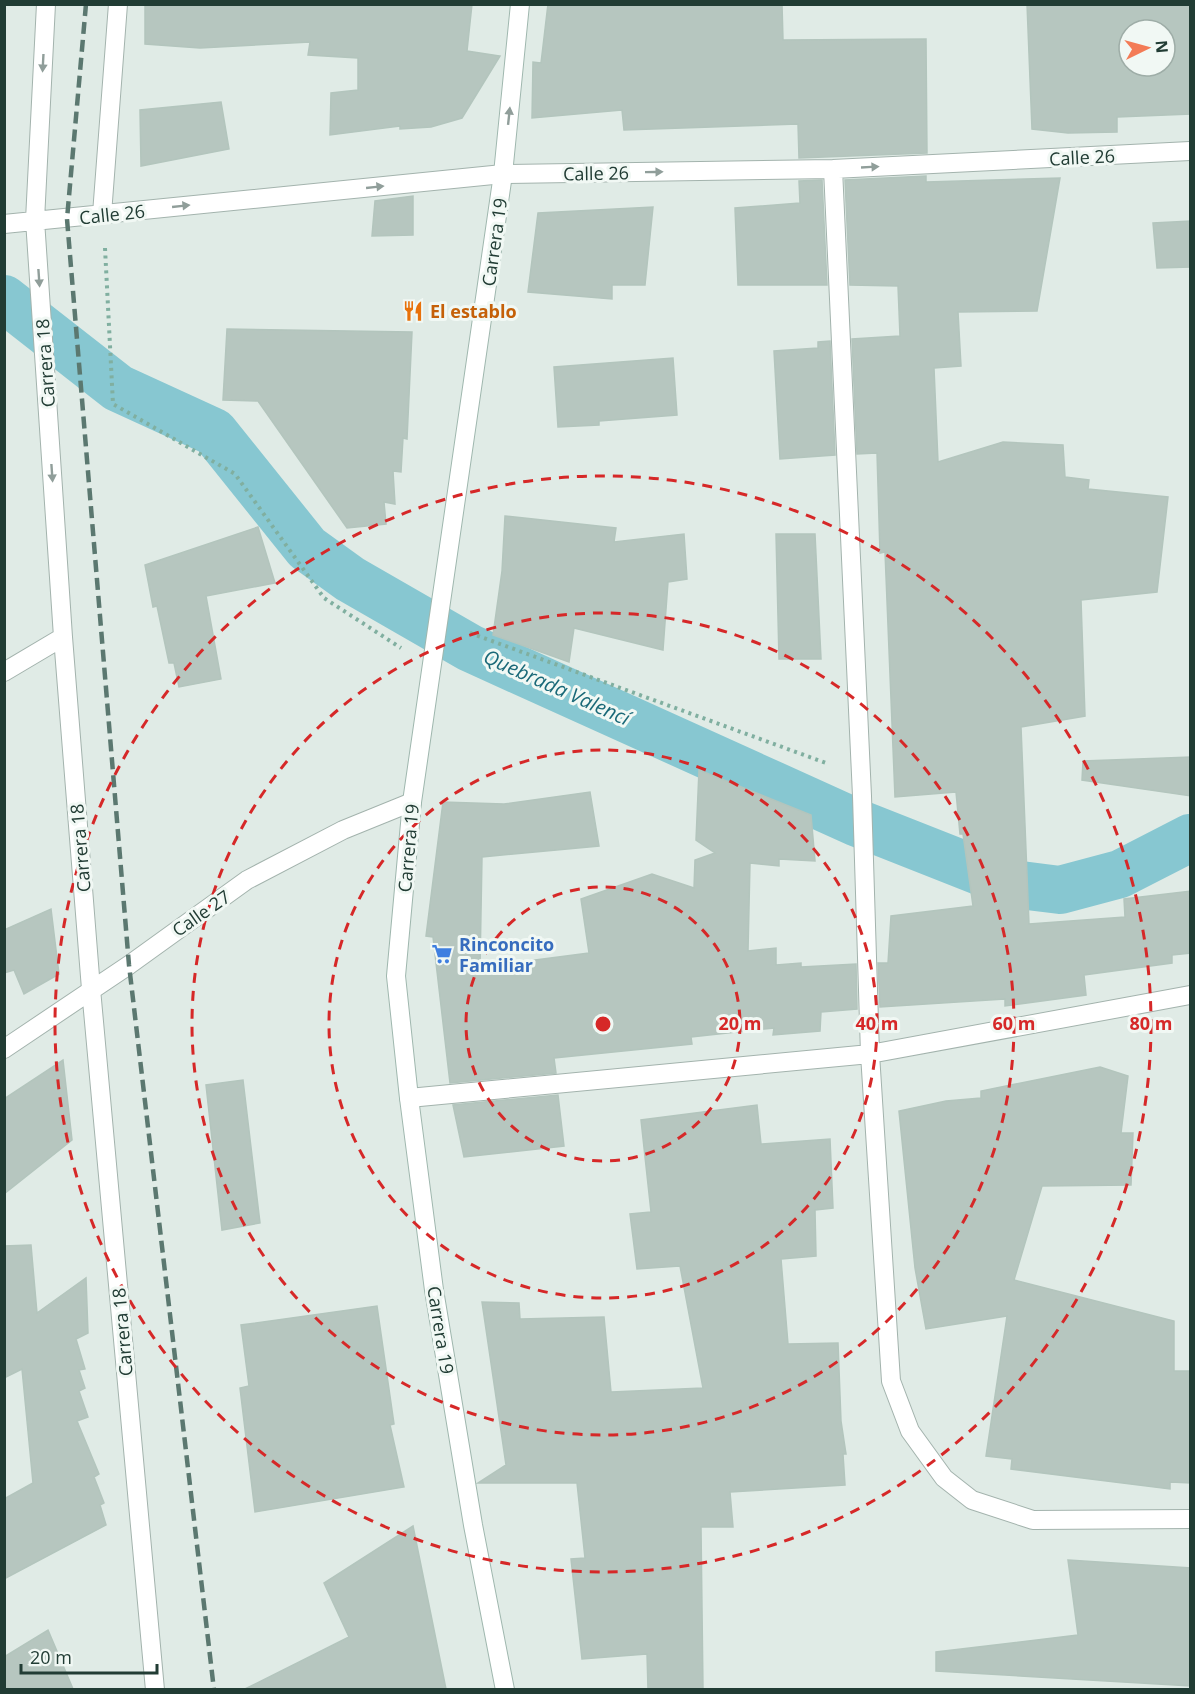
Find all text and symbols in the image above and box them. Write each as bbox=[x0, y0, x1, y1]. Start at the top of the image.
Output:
north arrow bbox=[1117, 18, 1177, 78]
text: N bbox=[1150, 39, 1173, 54]
one-way arrow bbox=[39, 53, 48, 72]
one-way arrow bbox=[504, 107, 514, 126]
street label: Calle 26 bbox=[1049, 143, 1115, 171]
street label: Calle 26 bbox=[563, 160, 629, 186]
one-way arrow bbox=[860, 163, 879, 172]
one-way arrow bbox=[644, 167, 663, 177]
one-way arrow bbox=[366, 182, 385, 192]
street label: Carrera 19 bbox=[476, 196, 512, 288]
street label: Calle 26 bbox=[78, 199, 146, 229]
one-way arrow bbox=[172, 201, 191, 211]
one-way arrow bbox=[34, 269, 44, 288]
restaurant icon: El establo bbox=[401, 299, 425, 323]
place label: El establo bbox=[430, 299, 517, 323]
street label: Carrera 18 bbox=[30, 318, 60, 408]
one-way arrow bbox=[48, 463, 57, 482]
water label: Quebrada Valencí bbox=[479, 643, 637, 733]
street label: Carrera 18 bbox=[64, 803, 96, 893]
street label: Carrera 19 bbox=[392, 803, 424, 893]
street label: Calle 27 bbox=[167, 884, 235, 942]
place label: Rinconcito Familiar bbox=[459, 932, 554, 977]
supermarket icon: Rinconcito Familiar bbox=[430, 942, 454, 966]
text: 20 m bbox=[719, 1011, 761, 1035]
text: 40 m bbox=[856, 1011, 898, 1035]
text: 60 m bbox=[993, 1011, 1035, 1035]
text: 80 m bbox=[1130, 1011, 1172, 1035]
centre of rings bbox=[593, 1014, 613, 1034]
street label: Carrera 19 bbox=[422, 1284, 460, 1376]
street label: Carrera 18 bbox=[106, 1287, 138, 1377]
scale bar bbox=[21, 1637, 158, 1675]
text: 20 m bbox=[30, 1645, 72, 1669]

